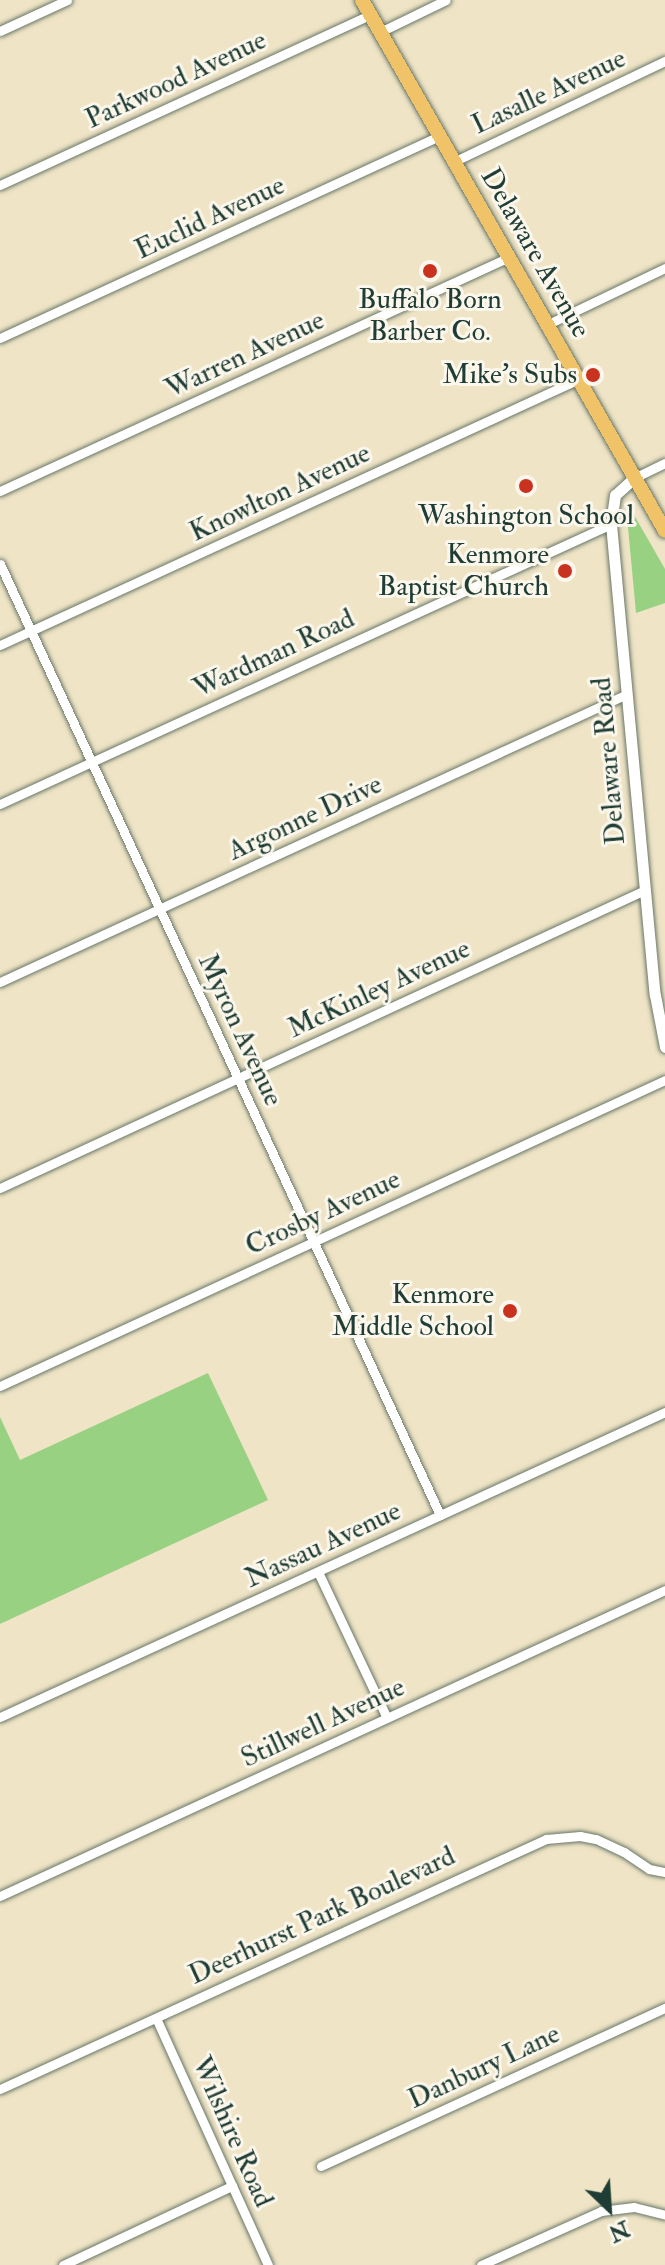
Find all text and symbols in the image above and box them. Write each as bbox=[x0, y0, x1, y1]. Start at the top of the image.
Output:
street label: Parkwood Avenue bbox=[80, 23, 272, 137]
street label: Lasalle Avenue bbox=[467, 42, 631, 142]
street label: Delaware Avenue bbox=[473, 162, 597, 344]
street label: Euclid Avenue bbox=[130, 169, 290, 267]
marker: Buffalo Born Barber Co. bbox=[421, 262, 439, 280]
place label: Buffalo Born Barber Co. bbox=[358, 283, 502, 349]
street label: Warren Avenue bbox=[160, 304, 330, 406]
place label: Mike's Subs bbox=[442, 358, 577, 392]
marker: Mike's Subs bbox=[584, 366, 602, 384]
street label: Knowlton Avenue bbox=[184, 437, 376, 549]
marker: Washington School bbox=[517, 477, 535, 495]
place label: Washington School bbox=[418, 499, 634, 533]
place label: Kenmore Baptist Church bbox=[378, 538, 549, 604]
marker: Kenmore Baptist Church bbox=[556, 562, 574, 580]
street label: Wardman Road bbox=[188, 602, 360, 706]
street label: Delaware Road bbox=[585, 676, 633, 846]
street label: Argonne Drive bbox=[223, 768, 387, 868]
street label: McKinley Avenue bbox=[283, 932, 475, 1046]
street label: Myron Avenue bbox=[190, 949, 290, 1111]
street label: Crosby Avenue bbox=[240, 1163, 406, 1263]
place label: Kenmore Middle School bbox=[332, 1278, 494, 1344]
marker: Kenmore Middle School bbox=[501, 1302, 519, 1320]
street label: Nassau Avenue bbox=[240, 1494, 406, 1596]
street label: Stillwell Avenue bbox=[236, 1671, 410, 1775]
street label: Deerhurst Park Boulevard bbox=[184, 1840, 460, 1992]
street label: Danbury Lane bbox=[403, 2017, 565, 2117]
street label: Wilshire Road bbox=[184, 2052, 280, 2212]
north arrow bbox=[569, 2169, 649, 2249]
text: N bbox=[604, 2214, 634, 2248]

